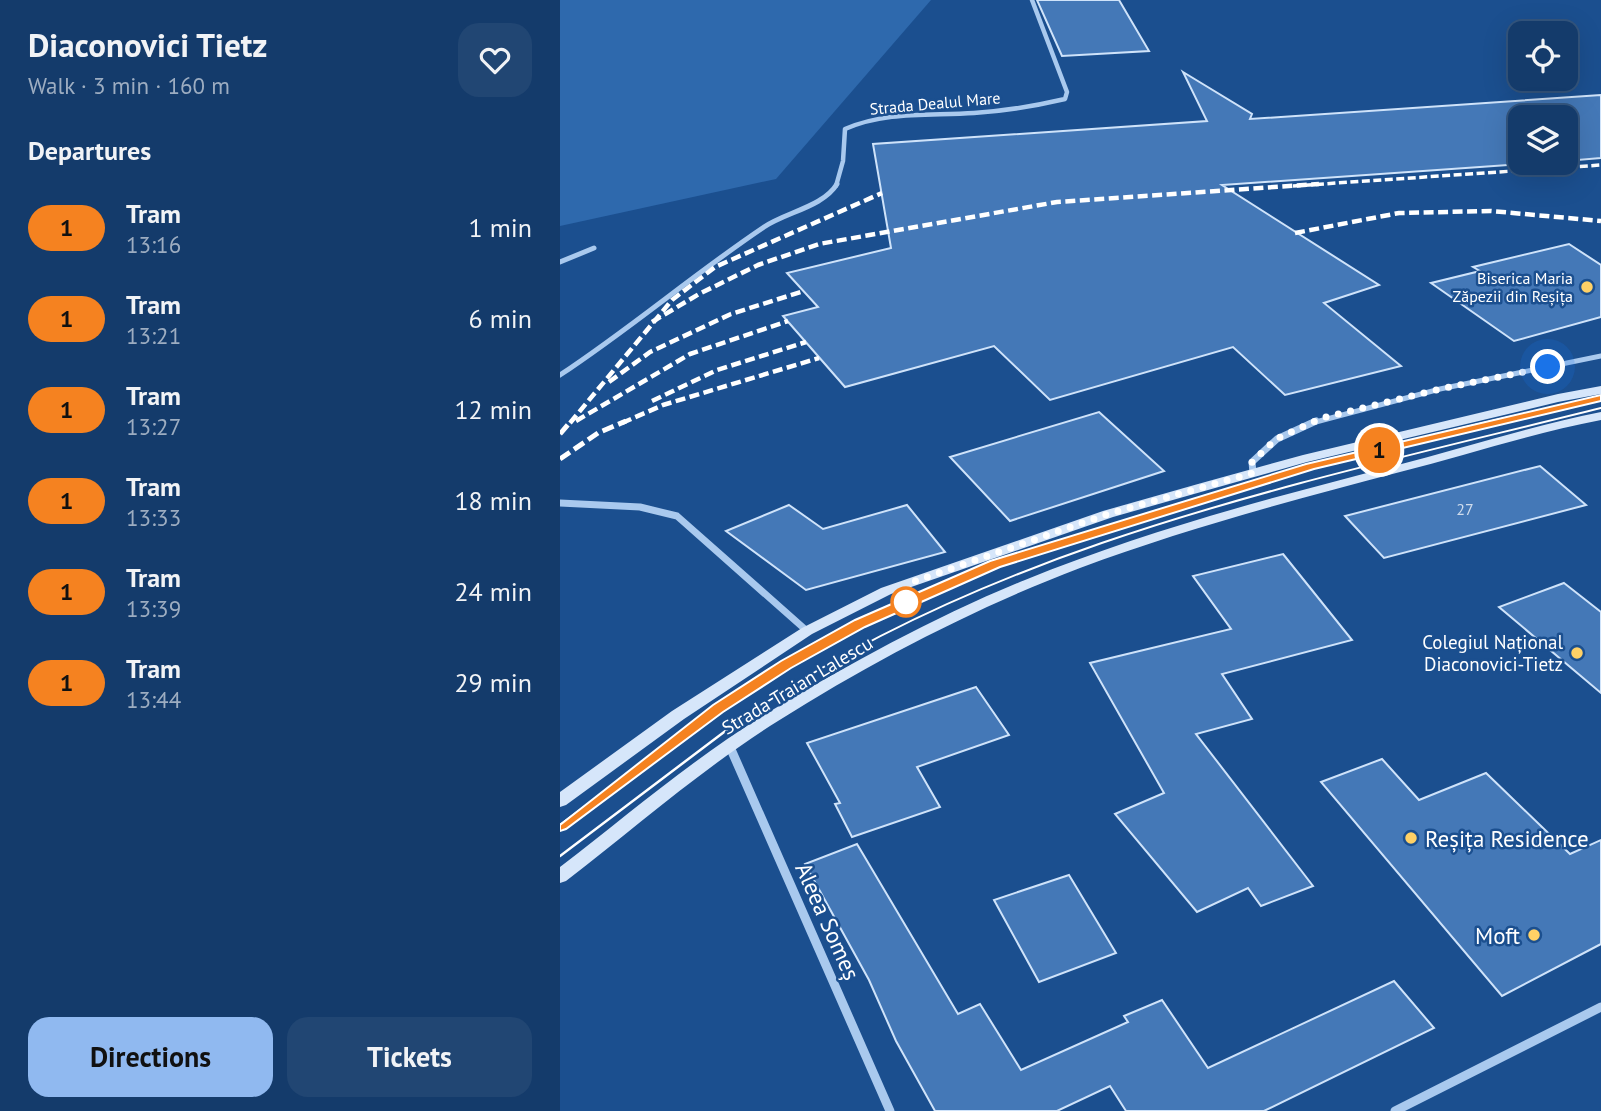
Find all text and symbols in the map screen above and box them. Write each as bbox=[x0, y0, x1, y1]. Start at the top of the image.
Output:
map controls bbox=[1508, 21, 1578, 175]
button: locate bbox=[1508, 21, 1578, 91]
text: Diaconovici Tietz bbox=[28, 23, 267, 66]
button: heart bbox=[458, 23, 532, 97]
text: Walk · 3 min · 160 m bbox=[28, 71, 230, 100]
street label: Strada Dealul Mare bbox=[869, 87, 1001, 119]
button: layers bbox=[1508, 105, 1578, 175]
text: Departures bbox=[28, 134, 151, 167]
text: Tram bbox=[126, 197, 181, 230]
text: 1 min bbox=[469, 211, 532, 244]
text: 1 bbox=[60, 212, 73, 243]
text: 13:16 bbox=[126, 230, 181, 259]
place label: Biserica Maria Zăpezii din Reșița bbox=[1453, 268, 1573, 306]
marker: Biserica Maria Zăpezii din Reșița bbox=[1579, 279, 1595, 295]
text: Tram bbox=[126, 288, 181, 321]
text: 6 min bbox=[469, 302, 532, 335]
text: 1 bbox=[60, 303, 73, 334]
text: 13:21 bbox=[126, 321, 181, 350]
your location bbox=[1530, 349, 1565, 384]
text: Tram bbox=[126, 379, 181, 412]
text: 12 min bbox=[454, 393, 532, 426]
text: 1 bbox=[60, 394, 73, 425]
text: 13:27 bbox=[126, 412, 181, 441]
line badge: 1 bbox=[1356, 427, 1402, 473]
text: 1 bbox=[1372, 434, 1386, 465]
text: Tram bbox=[126, 470, 181, 503]
text: 18 min bbox=[454, 484, 532, 517]
text: 1 bbox=[60, 485, 73, 516]
house number: 27 bbox=[1456, 499, 1474, 519]
text: 13:33 bbox=[126, 503, 181, 532]
text: Tram bbox=[126, 561, 181, 594]
text: 24 min bbox=[454, 575, 532, 608]
text: 1 bbox=[60, 576, 73, 607]
unlabelled marker bbox=[891, 587, 921, 617]
text: 13:39 bbox=[126, 594, 181, 623]
street label: Strada Traian Lalescu bbox=[717, 630, 877, 740]
place label: Colegiul Național Diaconovici-Tietz bbox=[1422, 630, 1563, 676]
marker: Colegiul Național Diaconovici-Tietz bbox=[1569, 645, 1585, 661]
text: Tram bbox=[126, 652, 181, 685]
text: 29 min bbox=[454, 666, 532, 699]
text: 1 bbox=[60, 667, 73, 698]
text: 13:44 bbox=[126, 685, 181, 714]
place label: Reșița Residence bbox=[1425, 824, 1589, 853]
marker: Reșița Residence bbox=[1403, 830, 1419, 846]
street label: Aleea Someș bbox=[789, 858, 867, 984]
place label: Moft bbox=[1475, 921, 1520, 950]
marker: Moft bbox=[1526, 927, 1542, 943]
button: Directions bbox=[28, 1017, 273, 1097]
button: Tickets bbox=[287, 1017, 532, 1097]

